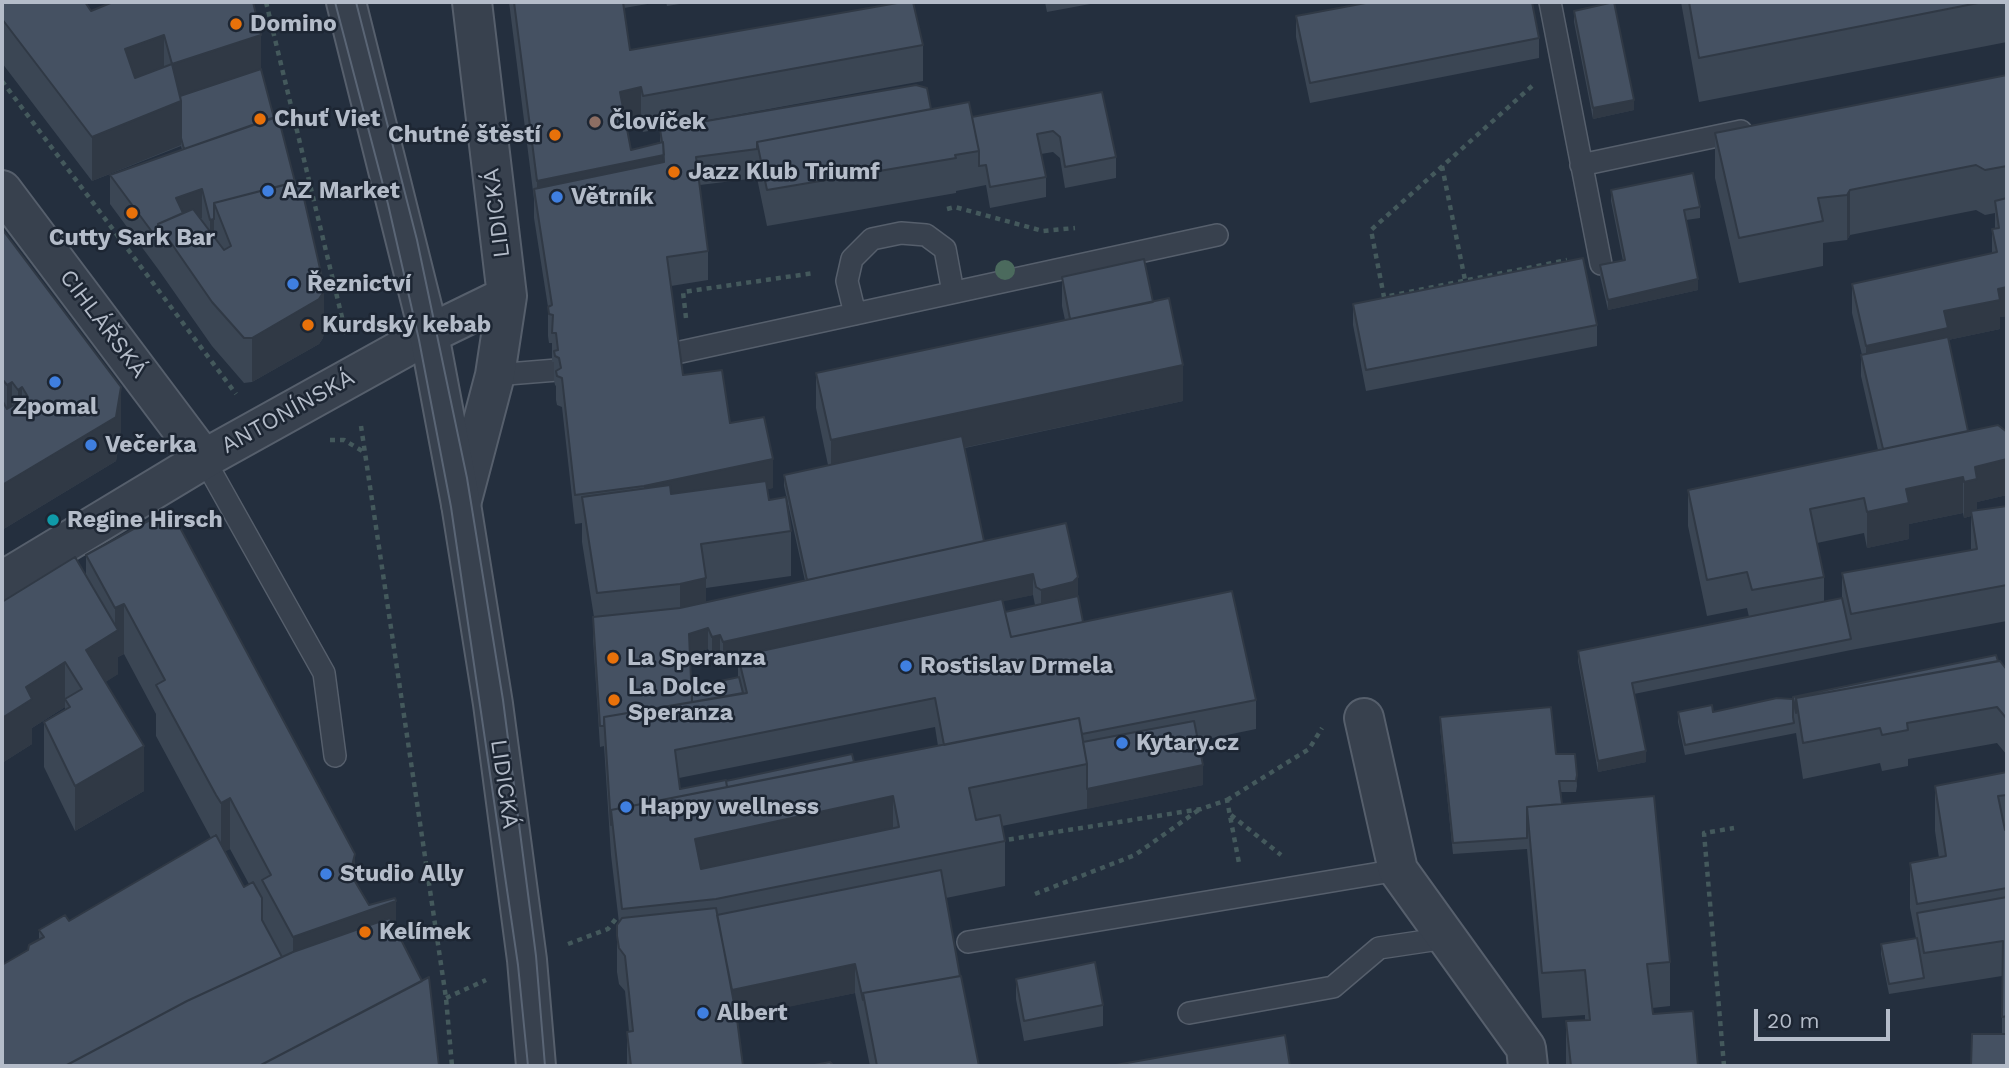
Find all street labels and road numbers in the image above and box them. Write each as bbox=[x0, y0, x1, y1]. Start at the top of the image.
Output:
street label: LIDICKÁ bbox=[478, 167, 516, 259]
street label: CIHLÁŘSKÁ bbox=[53, 264, 153, 384]
street label: ANTONÍNSKÁ bbox=[216, 364, 360, 460]
street label: LIDICKÁ bbox=[484, 738, 524, 830]

